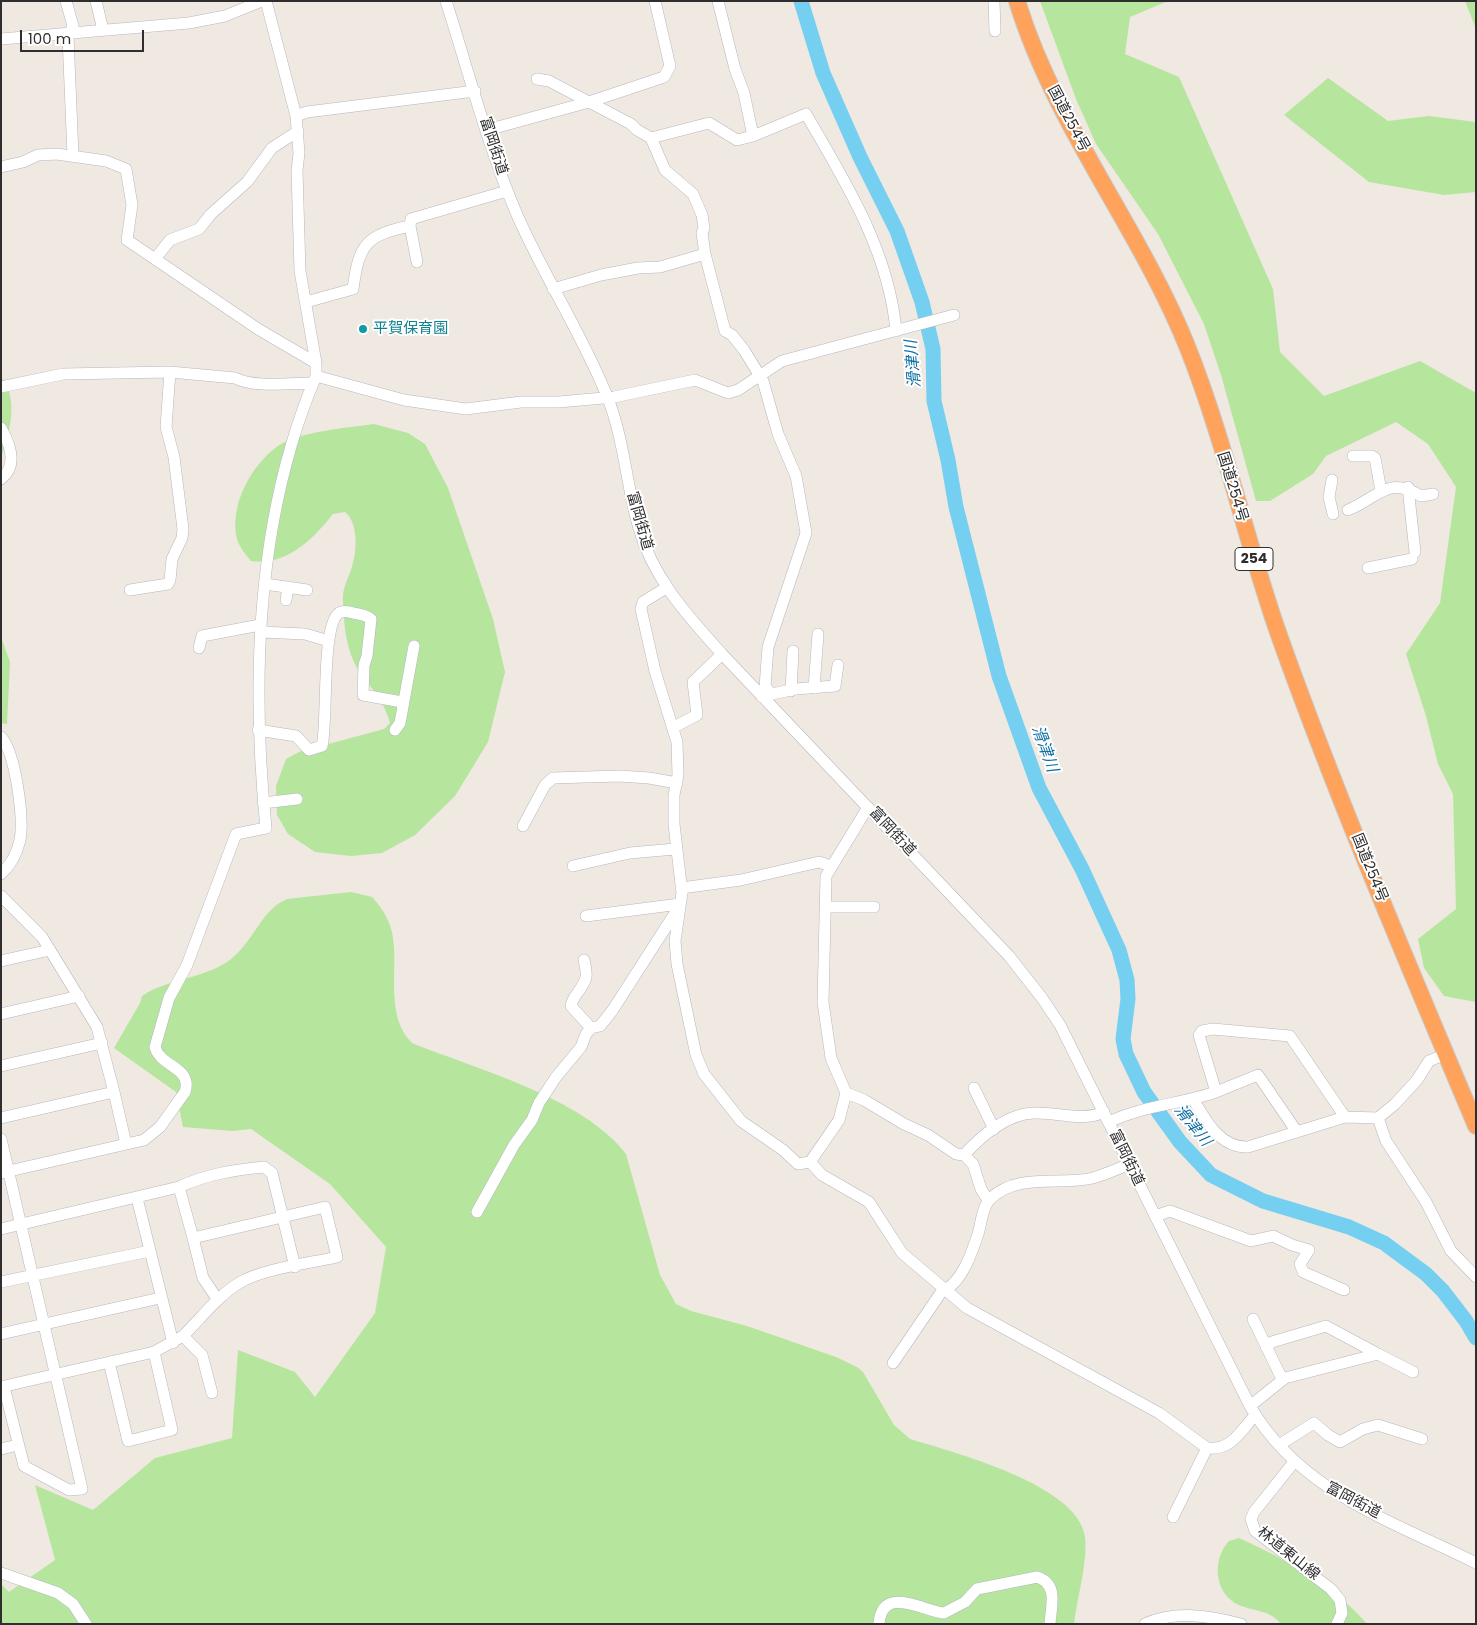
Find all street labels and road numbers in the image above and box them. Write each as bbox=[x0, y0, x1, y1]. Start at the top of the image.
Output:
street label: 国道254号 bbox=[1043, 83, 1093, 155]
street label: 富岡街道 bbox=[475, 115, 511, 177]
street label: 国道254号 bbox=[1213, 450, 1251, 524]
street label: 富岡街道 bbox=[622, 490, 656, 552]
road number: 254 bbox=[1235, 548, 1273, 570]
street label: 富岡街道 bbox=[865, 804, 919, 860]
street label: 国道254号 bbox=[1347, 831, 1391, 905]
street label: 富岡街道 bbox=[1105, 1127, 1147, 1189]
street label: 富岡街道 bbox=[1322, 1479, 1384, 1523]
street label: 林道東山線 bbox=[1253, 1523, 1323, 1585]

